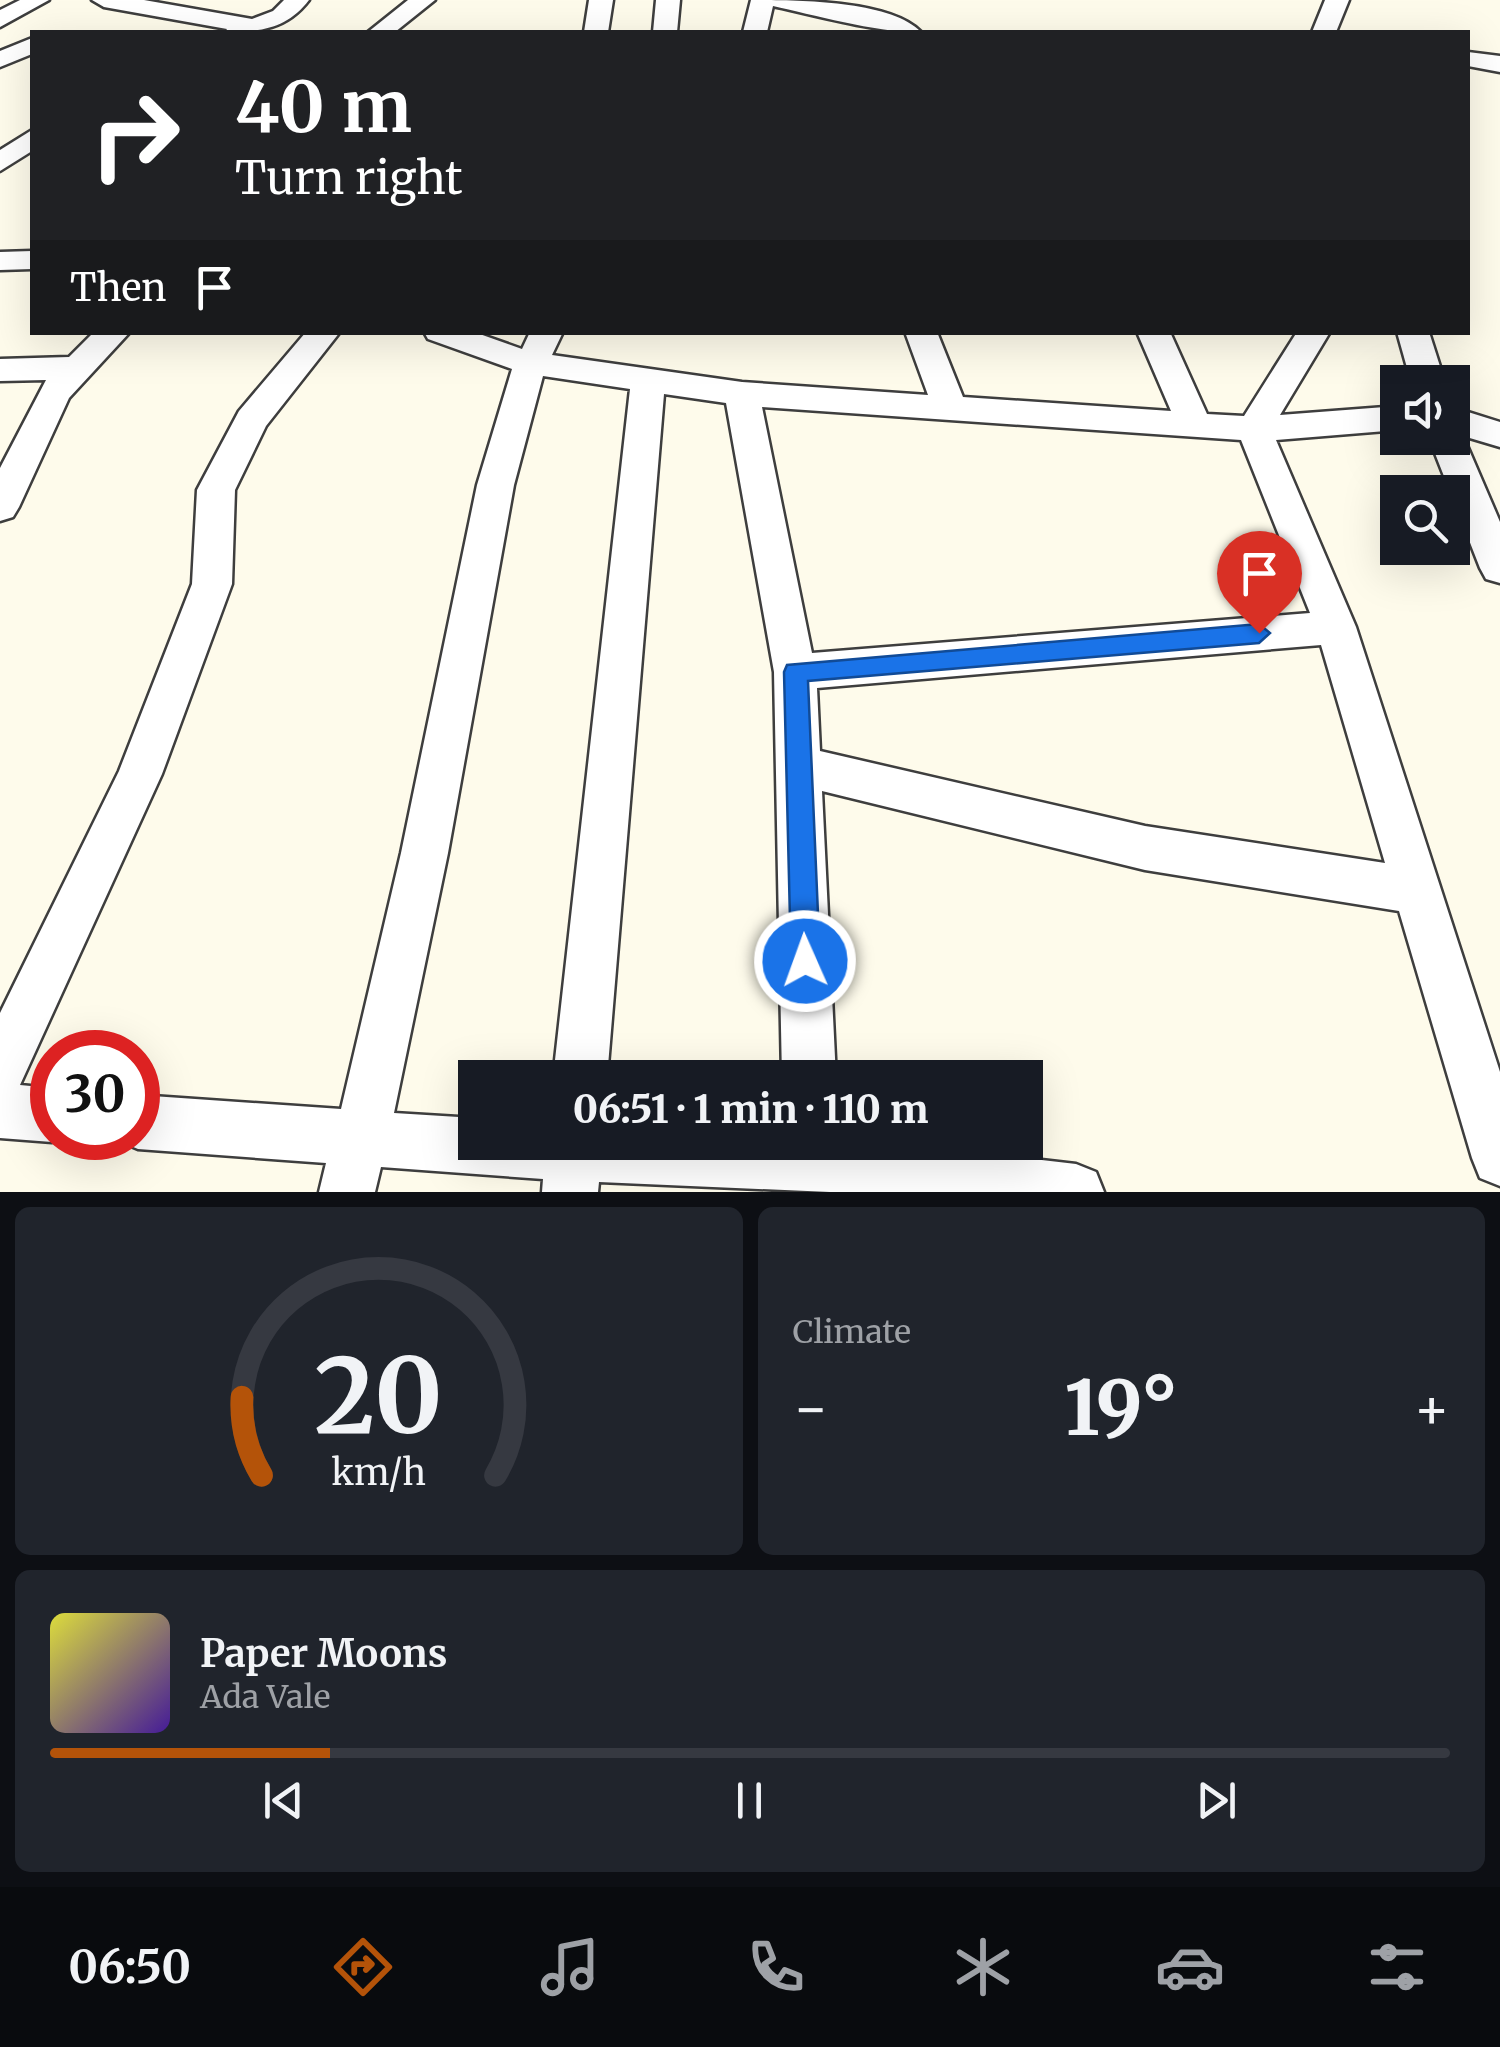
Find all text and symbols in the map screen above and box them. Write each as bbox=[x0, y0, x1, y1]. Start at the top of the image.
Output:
text: 40 m bbox=[235, 63, 412, 151]
icon: right bbox=[70, 70, 200, 200]
text: Turn right bbox=[235, 150, 463, 206]
icon: arrive bbox=[187, 260, 242, 315]
text: Then bbox=[70, 264, 167, 311]
map controls bbox=[1380, 365, 1470, 565]
button: sound bbox=[1380, 365, 1470, 455]
button: search bbox=[1380, 475, 1470, 565]
pin bbox=[1217, 531, 1302, 634]
icon: arrive bbox=[1232, 546, 1287, 601]
position arrow bbox=[753, 909, 857, 1013]
speed limit sign: 30 bbox=[30, 1030, 160, 1160]
text: 06:51 · 1 min · 110 m bbox=[573, 1086, 928, 1133]
text: Climate bbox=[793, 1312, 911, 1352]
text: 20 bbox=[314, 1331, 443, 1461]
text: 19° bbox=[1064, 1361, 1178, 1455]
text: − bbox=[793, 1374, 829, 1443]
text: + bbox=[1413, 1374, 1450, 1443]
text: km/h bbox=[331, 1450, 426, 1495]
text: Paper Moons bbox=[200, 1630, 447, 1677]
text: Ada Vale bbox=[200, 1677, 330, 1717]
icon: previous bbox=[256, 1773, 311, 1828]
icon: pause bbox=[722, 1773, 777, 1828]
icon: next bbox=[1189, 1773, 1244, 1828]
icon: directions bbox=[328, 1932, 398, 2002]
icon: music bbox=[535, 1932, 605, 2002]
icon: phone bbox=[741, 1932, 811, 2002]
icon: climate bbox=[948, 1932, 1018, 2002]
icon: car bbox=[1155, 1932, 1225, 2002]
icon: filters bbox=[1362, 1932, 1432, 2002]
text: 06:50 bbox=[68, 1939, 191, 1995]

